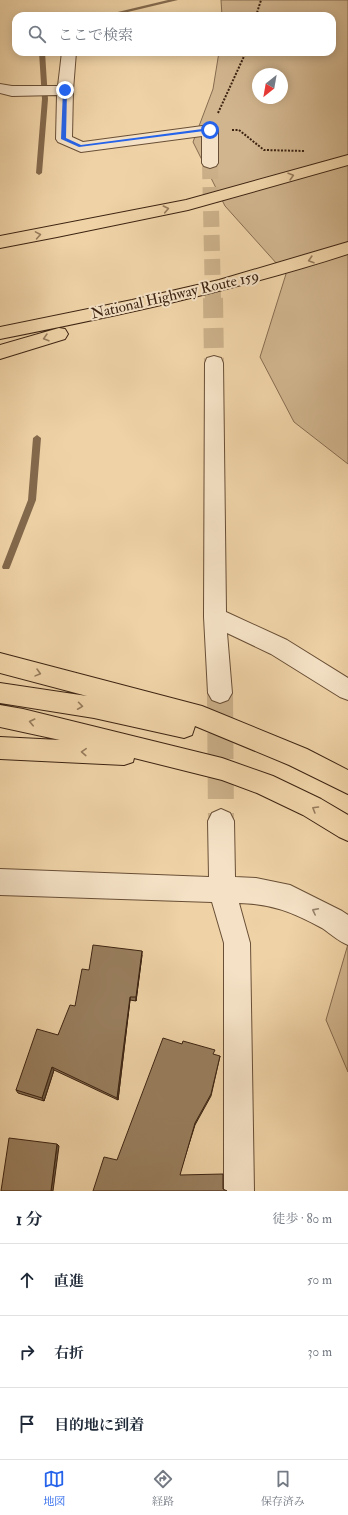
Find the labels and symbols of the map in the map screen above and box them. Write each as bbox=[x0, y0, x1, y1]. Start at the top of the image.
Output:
north arrow bbox=[252, 68, 288, 104]
route end bbox=[56, 81, 74, 99]
route start bbox=[201, 121, 219, 139]
one-way arrow bbox=[288, 172, 295, 180]
one-way arrow bbox=[163, 206, 169, 214]
one-way arrow bbox=[35, 231, 42, 240]
one-way arrow bbox=[307, 255, 314, 264]
street label: National Highway Route 159 bbox=[89, 266, 261, 324]
one-way arrow bbox=[42, 333, 49, 342]
one-way arrow bbox=[34, 668, 41, 677]
one-way arrow bbox=[77, 701, 83, 710]
one-way arrow bbox=[29, 718, 35, 726]
one-way arrow bbox=[81, 748, 87, 756]
one-way arrow bbox=[312, 806, 319, 813]
one-way arrow bbox=[312, 908, 319, 916]

